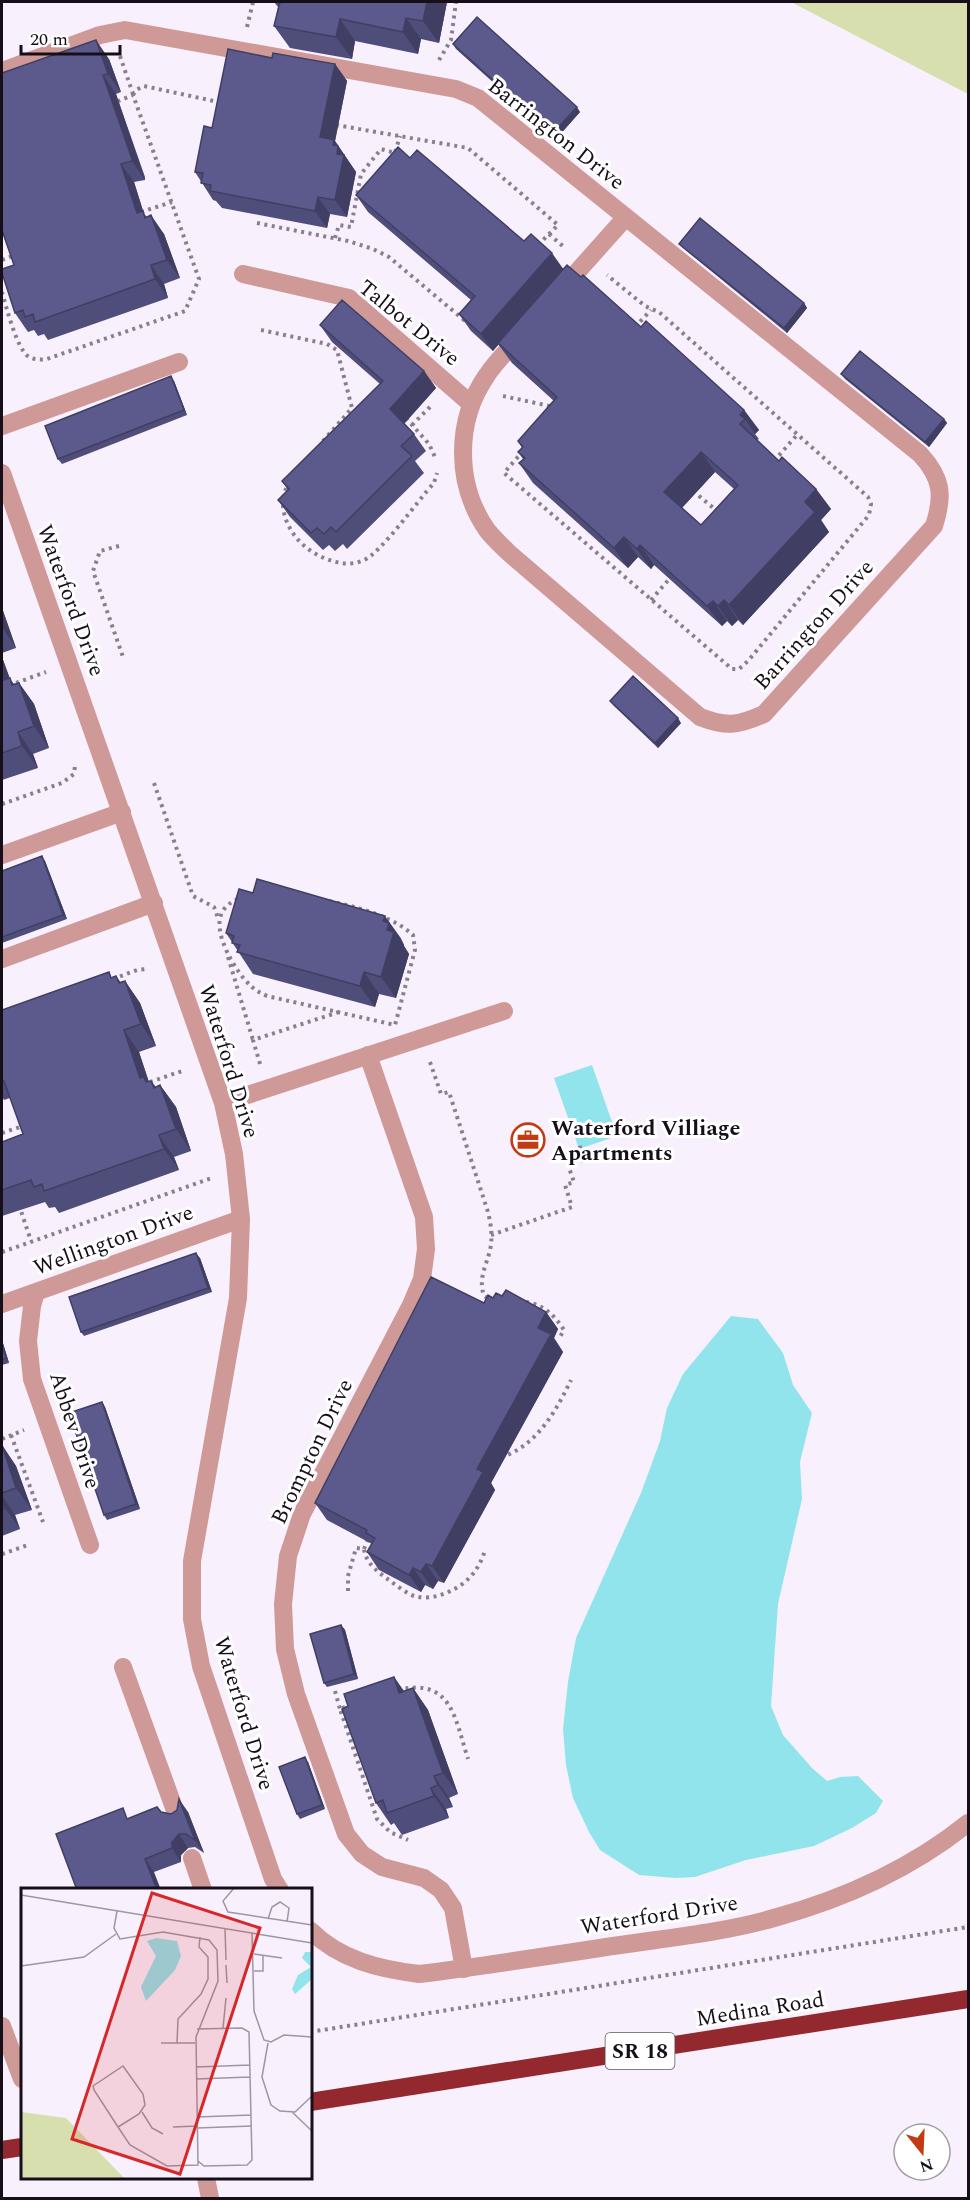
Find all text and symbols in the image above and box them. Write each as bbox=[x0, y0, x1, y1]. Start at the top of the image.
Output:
scale bar bbox=[21, 18, 120, 56]
text: 20 m bbox=[30, 26, 68, 53]
street label: Barrington Drive bbox=[480, 70, 632, 198]
street label: Talbot Drive bbox=[351, 272, 467, 375]
street label: Waterford Drive bbox=[28, 520, 113, 681]
street label: Barrington Drive bbox=[746, 552, 882, 698]
street label: Waterford Drive bbox=[190, 981, 268, 1142]
place label: Waterford Villiage Apartments bbox=[551, 1112, 741, 1170]
office icon: Waterford Villiage Apartments bbox=[510, 1122, 546, 1158]
street label: Wellington Drive bbox=[29, 1196, 198, 1285]
street label: Abbev Drive bbox=[40, 1368, 109, 1493]
street label: Brompton Drive bbox=[263, 1373, 362, 1530]
street label: Waterford Drive bbox=[205, 1633, 283, 1794]
street label: Waterford Drive bbox=[578, 1887, 740, 1944]
inset map bbox=[21, 1888, 312, 2179]
street label: Medina Road bbox=[694, 1983, 827, 2036]
road number: SR 18 bbox=[606, 2033, 674, 2069]
north arrow bbox=[892, 2122, 952, 2182]
text: N bbox=[916, 2152, 936, 2179]

